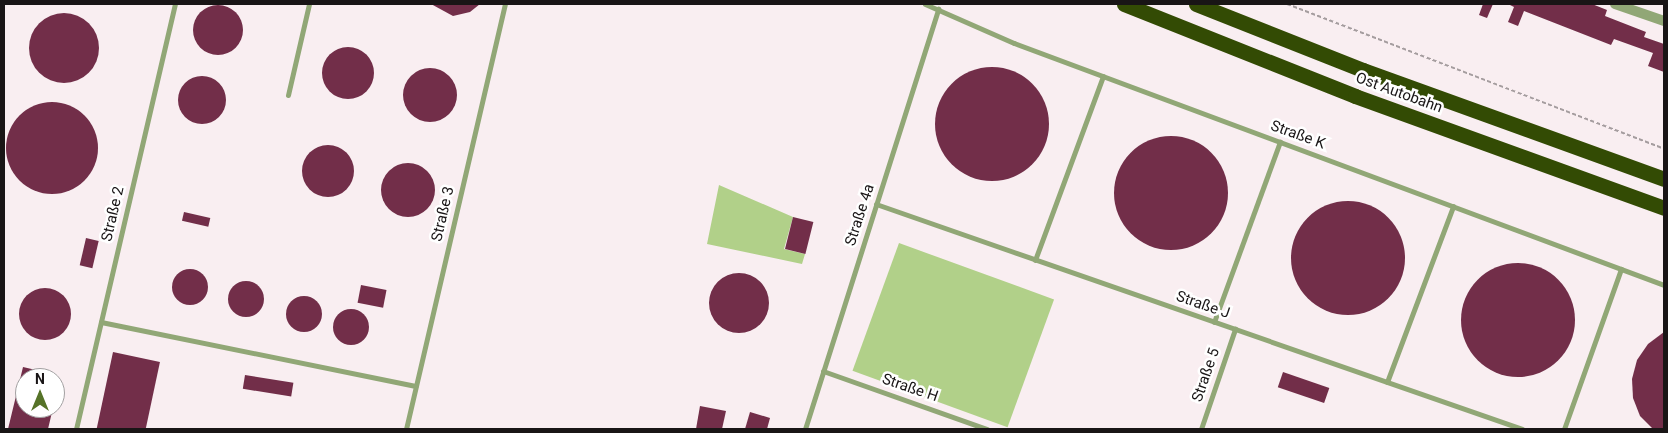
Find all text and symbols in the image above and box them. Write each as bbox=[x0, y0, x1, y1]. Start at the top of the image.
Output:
street label: Ost Autobahn bbox=[1353, 69, 1445, 117]
street label: Straße K bbox=[1268, 117, 1328, 153]
street label: Straße 4a bbox=[842, 182, 878, 248]
street label: Straße 2 bbox=[98, 185, 128, 243]
street label: Straße 3 bbox=[428, 185, 458, 243]
street label: Straße J bbox=[1174, 287, 1232, 323]
street label: Straße 5 bbox=[1188, 346, 1224, 404]
north arrow bbox=[15, 368, 65, 418]
street label: Straße H bbox=[880, 370, 940, 406]
text: N bbox=[35, 371, 45, 387]

